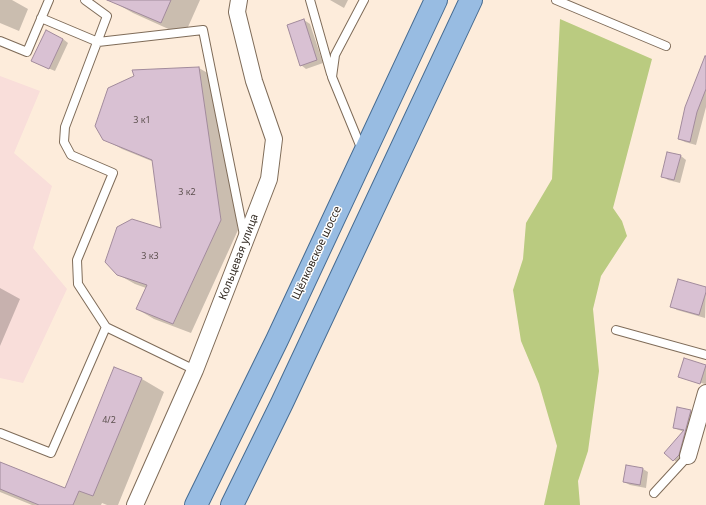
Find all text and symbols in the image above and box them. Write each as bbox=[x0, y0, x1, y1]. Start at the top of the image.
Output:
house number: 3 к1 bbox=[133, 115, 151, 125]
house number: 3 к2 bbox=[178, 187, 196, 197]
street label: Щёлковское шоссе bbox=[290, 204, 344, 302]
street label: Кольцевая улица bbox=[217, 212, 261, 302]
house number: 3 к3 bbox=[141, 251, 159, 261]
house number: 4/2 bbox=[102, 415, 116, 425]

